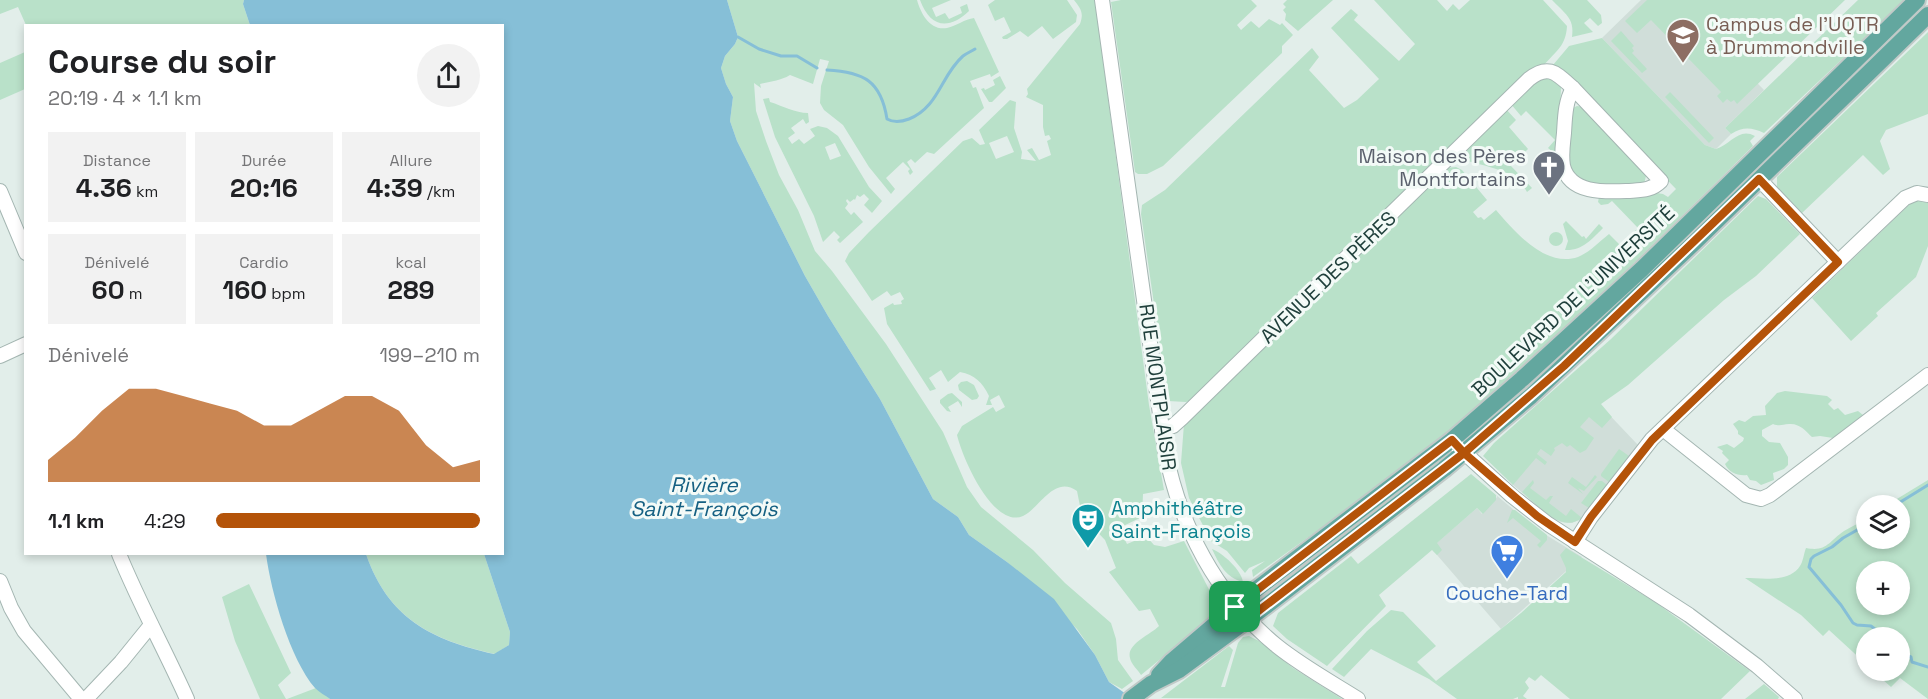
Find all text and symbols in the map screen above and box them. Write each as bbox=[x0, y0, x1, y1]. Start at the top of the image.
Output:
place label: Campus de l'UQTR à Drummondville bbox=[1706, 11, 1879, 60]
school or university icon: Campus de l'UQTR à Drummondville bbox=[1665, 17, 1701, 64]
text: Course du soir bbox=[48, 41, 276, 83]
button: share bbox=[417, 44, 480, 107]
text: 20:19 · 4 × 1.1 km bbox=[48, 85, 202, 111]
place label: Maison des Pères Montfortains bbox=[1359, 143, 1526, 192]
church icon: Maison des Pères Montfortains bbox=[1531, 149, 1567, 196]
text: Distance bbox=[83, 150, 151, 171]
text: Durée bbox=[241, 150, 287, 171]
text: Allure bbox=[390, 150, 432, 171]
text: 4.36 bbox=[76, 171, 132, 205]
text: 20:16 bbox=[230, 171, 298, 205]
text: 4:39 bbox=[367, 171, 423, 205]
text: km bbox=[132, 181, 158, 202]
text: /km bbox=[423, 181, 455, 202]
street label: BOULEVARD DE L'UNIVERSITÉ bbox=[1466, 200, 1680, 402]
street label: AVENUE DES PÈRES bbox=[1254, 205, 1402, 349]
text: Dénivelé bbox=[85, 252, 149, 273]
text: Cardio bbox=[239, 252, 289, 273]
text: kcal bbox=[396, 252, 426, 273]
text: 60 bbox=[92, 273, 125, 307]
text: 160 bbox=[222, 273, 267, 307]
text: 289 bbox=[387, 273, 435, 307]
text: m bbox=[125, 283, 142, 304]
text: bpm bbox=[267, 283, 306, 304]
street label: RUE MONTPLAISIR bbox=[1133, 302, 1183, 472]
text: Dénivelé bbox=[48, 342, 129, 368]
text: 199–210 m bbox=[379, 342, 480, 368]
water label: Rivière Saint-François bbox=[630, 471, 779, 522]
place label: Amphithéâtre Saint-François bbox=[1111, 495, 1251, 544]
map controls bbox=[1856, 495, 1910, 681]
button: layers bbox=[1856, 495, 1910, 549]
theatre icon: Amphithéâtre Saint-François bbox=[1070, 502, 1106, 549]
text: 1.1 km bbox=[48, 508, 104, 534]
text: 4:29 bbox=[144, 508, 186, 534]
supermarket icon: Couche-Tard bbox=[1489, 533, 1525, 580]
button: + bbox=[1856, 561, 1910, 615]
place label: Couche-Tard bbox=[1446, 580, 1568, 606]
pin bbox=[1209, 581, 1260, 632]
icon: arrive bbox=[1218, 590, 1251, 623]
button: − bbox=[1856, 627, 1910, 681]

